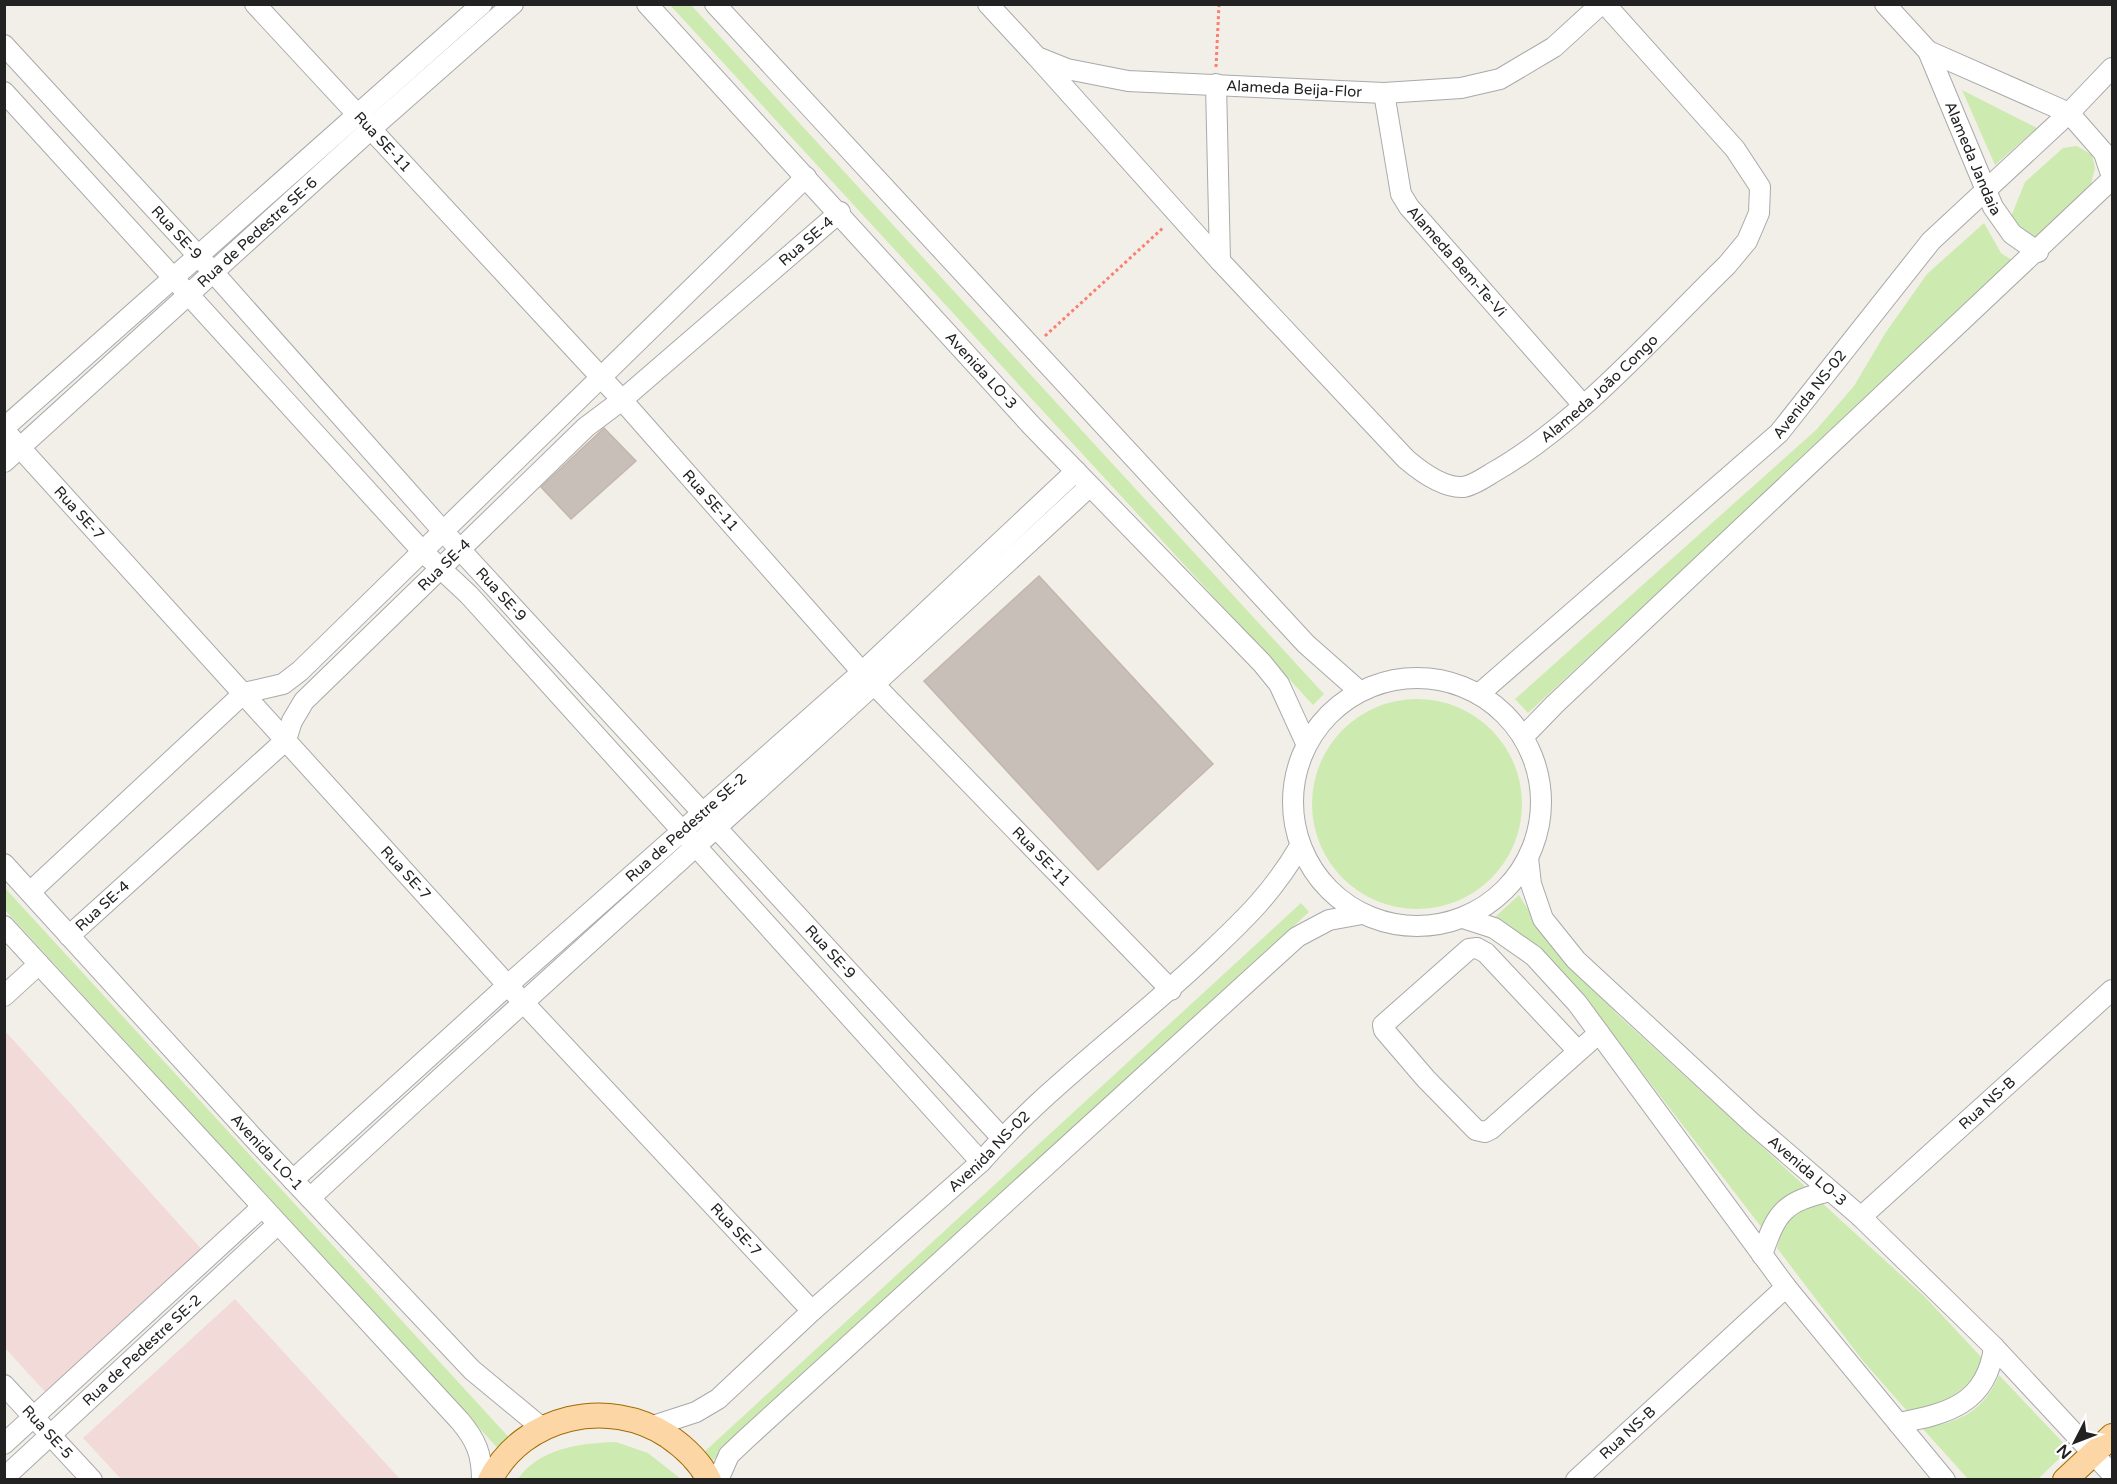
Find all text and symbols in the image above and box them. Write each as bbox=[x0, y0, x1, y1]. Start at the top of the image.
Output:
street label: Alameda Beija-Flor bbox=[1226, 77, 1363, 101]
street label: Alameda Jandaia bbox=[1941, 99, 2005, 219]
street label: Rua SE-11 bbox=[350, 108, 415, 176]
street label: Rua de Pedestre SE-6 bbox=[194, 173, 321, 291]
street label: Rua SE-9 bbox=[148, 202, 206, 263]
street label: Alameda Bem-Te-Vi bbox=[1403, 202, 1510, 320]
street label: Rua SE-4 bbox=[775, 213, 837, 270]
street label: Avenida LO-3 bbox=[942, 328, 1021, 413]
street label: Alameda João Congo bbox=[1537, 331, 1662, 446]
street label: Avenida NS-02 bbox=[1769, 346, 1850, 442]
street label: Rua SE-11 bbox=[679, 466, 743, 535]
street label: Rua SE-7 bbox=[50, 482, 108, 544]
street label: Rua SE-4 bbox=[414, 535, 474, 595]
street label: Rua SE-9 bbox=[472, 564, 530, 625]
street label: Rua de Pedestre SE-2 bbox=[622, 769, 750, 886]
street label: Rua SE-11 bbox=[1008, 823, 1074, 890]
street label: Rua SE-7 bbox=[377, 842, 435, 903]
street label: Rua SE-4 bbox=[72, 877, 133, 935]
street label: Rua SE-9 bbox=[801, 921, 860, 982]
street label: Rua NS-B bbox=[1955, 1073, 2019, 1133]
street label: Avenida NS-02 bbox=[944, 1107, 1034, 1196]
street label: Avenida LO-1 bbox=[227, 1110, 307, 1194]
street label: Avenida LO-3 bbox=[1764, 1132, 1851, 1210]
street label: Rua SE-7 bbox=[707, 1199, 765, 1260]
street label: Rua de Pedestre SE-2 bbox=[79, 1291, 205, 1410]
street label: Rua SE-5 bbox=[18, 1401, 77, 1462]
street label: Rua NS-B bbox=[1596, 1402, 1659, 1463]
north arrow bbox=[2045, 1412, 2105, 1472]
text: N bbox=[2053, 1440, 2076, 1463]

